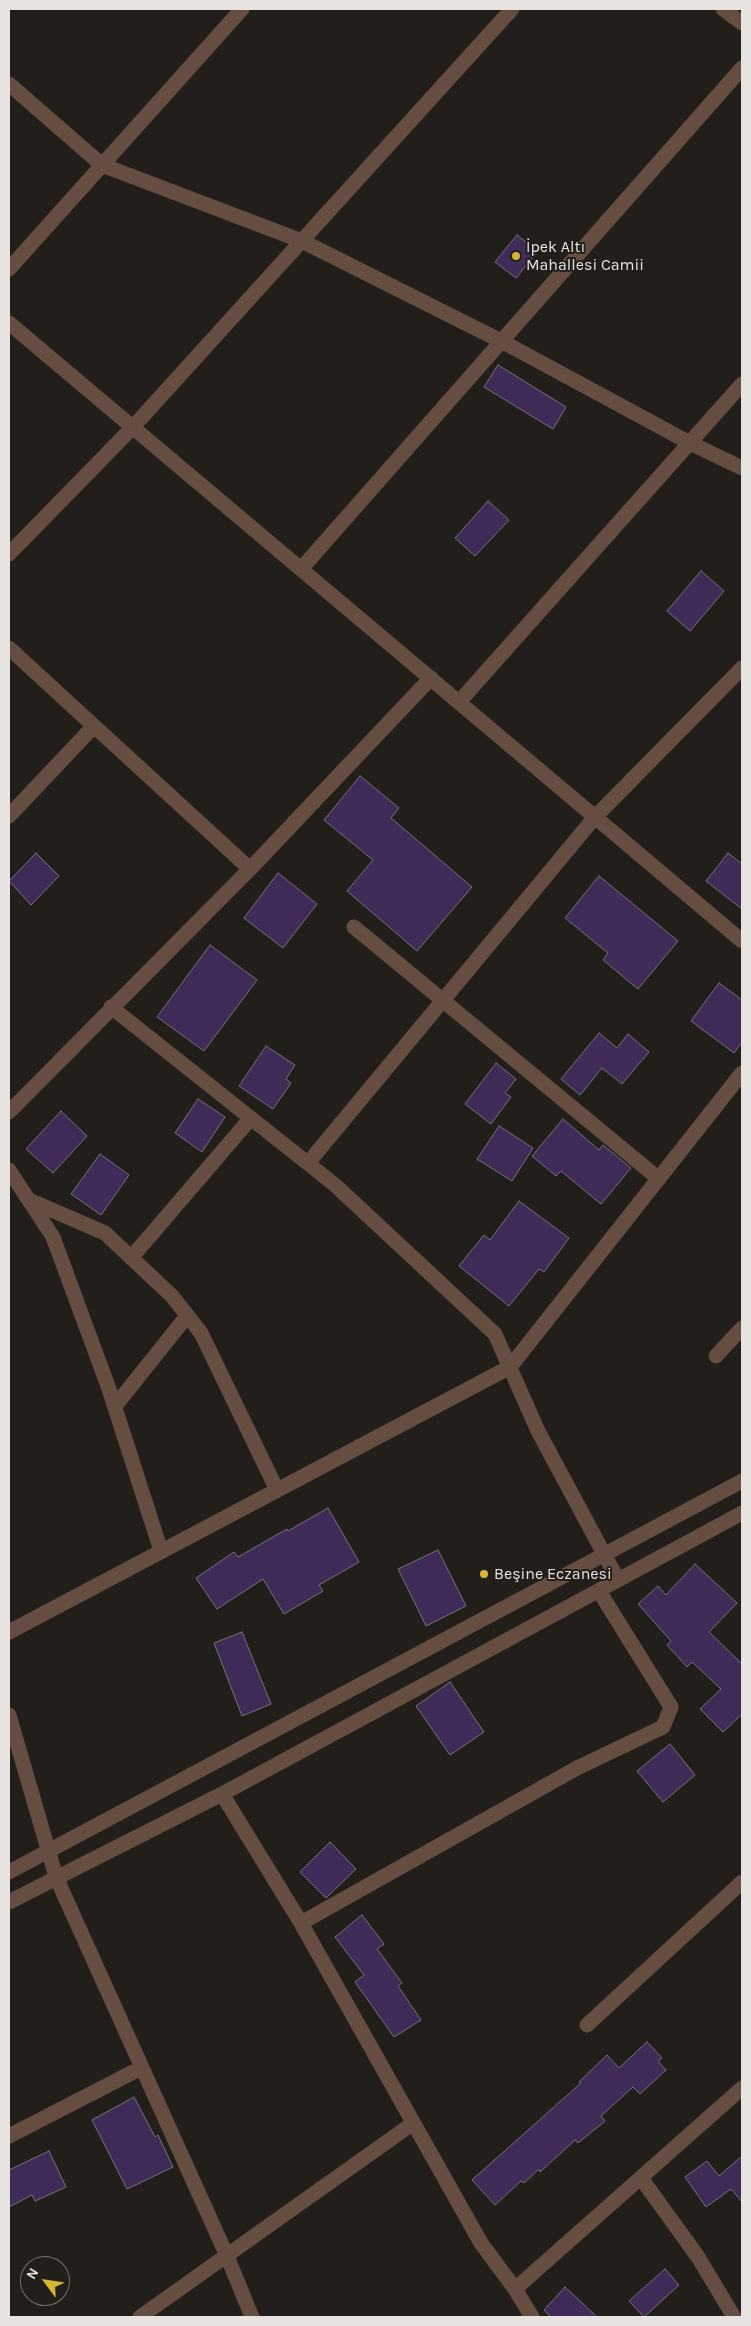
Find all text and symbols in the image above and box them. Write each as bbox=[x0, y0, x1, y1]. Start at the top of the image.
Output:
place label: İpek Altı Mahallesi Camii bbox=[526, 237, 644, 275]
marker: İpek Altı Mahallesi Camii bbox=[510, 250, 522, 262]
place label: Beşine Eczanesi bbox=[494, 1564, 612, 1584]
marker: Beşine Eczanesi bbox=[478, 1568, 490, 1580]
north arrow bbox=[20, 2256, 70, 2306]
text: N bbox=[23, 2265, 42, 2282]

